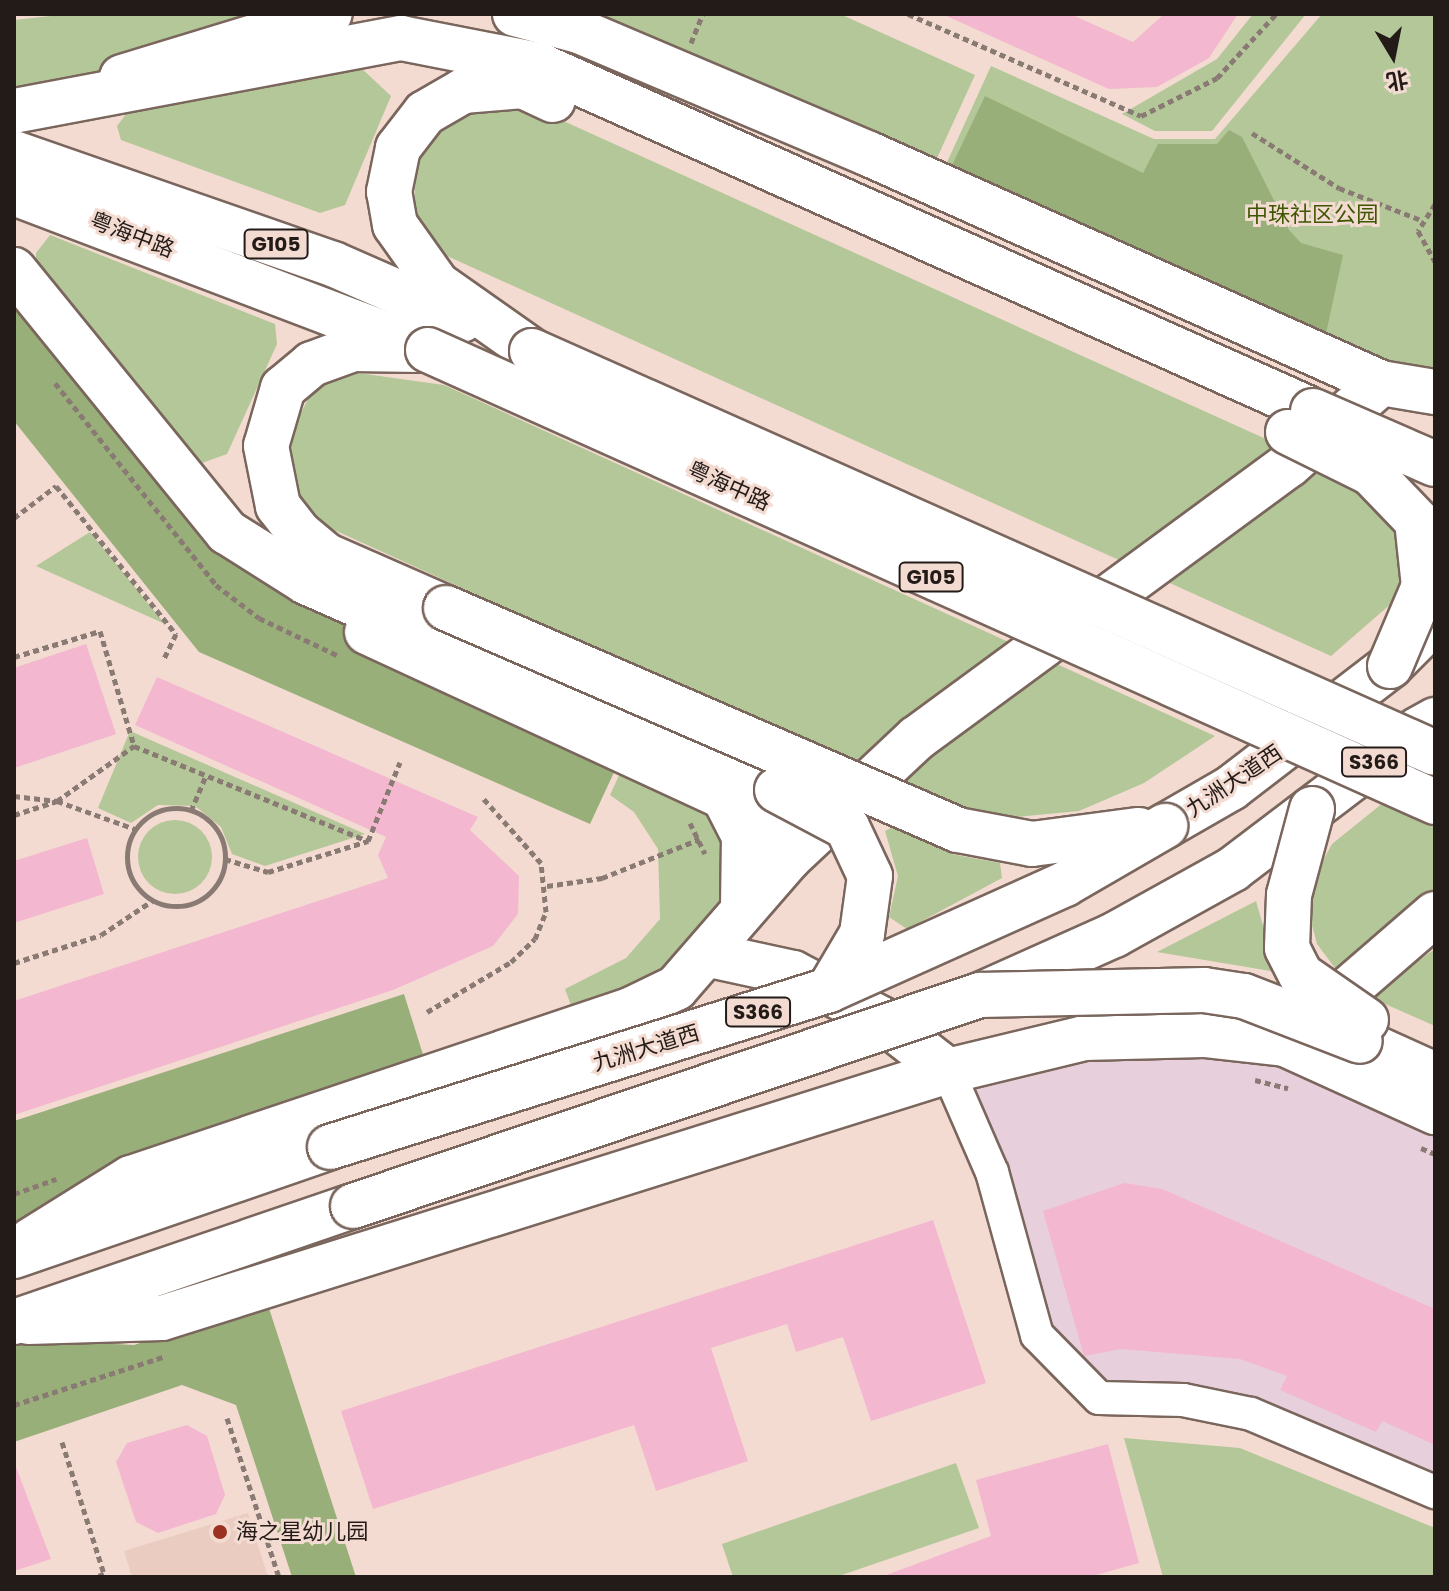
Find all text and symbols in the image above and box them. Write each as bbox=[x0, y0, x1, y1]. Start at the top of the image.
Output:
north arrow bbox=[1353, 16, 1433, 96]
text: 北 bbox=[1384, 63, 1411, 97]
park label: 中珠社区公园 bbox=[1246, 202, 1378, 228]
street label: 粤海中路 bbox=[86, 207, 178, 263]
road number: G105 bbox=[242, 228, 310, 260]
street label: 粤海中路 bbox=[683, 456, 775, 516]
road number: G105 bbox=[897, 561, 965, 593]
street label: 九洲大道西 bbox=[1181, 739, 1287, 823]
road number: S366 bbox=[1340, 746, 1408, 778]
road number: S366 bbox=[724, 996, 792, 1028]
street label: 九洲大道西 bbox=[590, 1019, 702, 1077]
place label: 海之星幼儿园 bbox=[236, 1519, 368, 1545]
marker: 海之星幼儿园 bbox=[211, 1523, 229, 1541]

